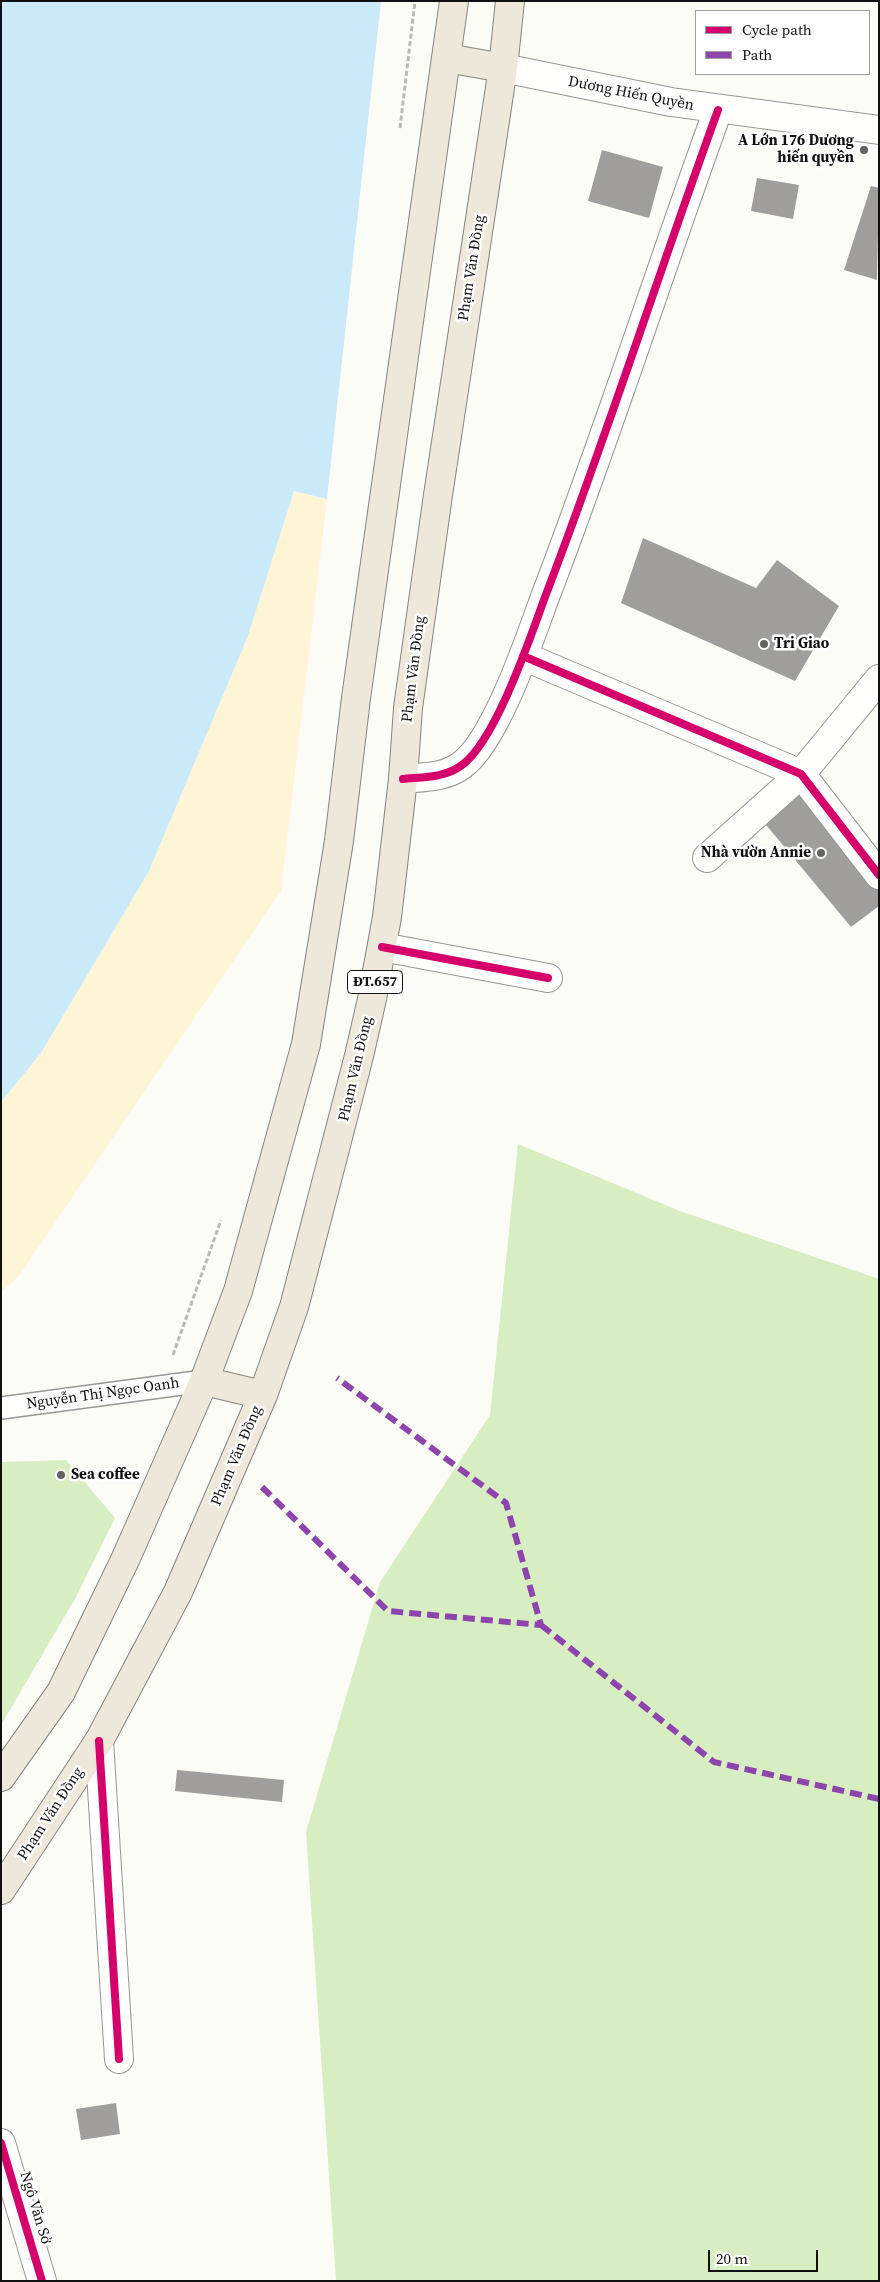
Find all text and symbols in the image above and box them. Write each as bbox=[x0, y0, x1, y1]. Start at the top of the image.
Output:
legend bbox=[695, 10, 870, 75]
text: Cycle path bbox=[742, 19, 812, 40]
text: Path bbox=[742, 44, 772, 65]
street label: Dương Hiến Quyền bbox=[567, 73, 695, 115]
place label: A Lớn 176 Dương hiến quyền bbox=[738, 132, 854, 167]
marker: A Lớn 176 Dương hiến quyền bbox=[858, 144, 870, 156]
street label: Phạm Văn Đồng bbox=[455, 214, 489, 322]
street label: Phạm Văn Đồng bbox=[399, 615, 429, 723]
place label: Tri Giao bbox=[774, 635, 829, 653]
marker: Tri Giao bbox=[758, 638, 770, 650]
place label: Nhà vườn Annie bbox=[701, 844, 811, 862]
marker: Nhà vườn Annie bbox=[815, 847, 827, 859]
road number: ĐT.657 bbox=[348, 970, 402, 994]
street label: Phạm Văn Đồng bbox=[335, 1015, 377, 1123]
street label: Nguyễn Thị Ngọc Oanh bbox=[25, 1374, 181, 1414]
street label: Phạm Văn Đồng bbox=[208, 1403, 266, 1509]
place label: Sea coffee bbox=[71, 1466, 140, 1484]
marker: Sea coffee bbox=[55, 1469, 67, 1481]
street label: Phạm Văn Đồng bbox=[14, 1764, 88, 1864]
street label: Ngô Văn Sở bbox=[15, 2169, 55, 2247]
scale bar bbox=[710, 2240, 820, 2272]
text: 20 m bbox=[716, 2248, 748, 2269]

